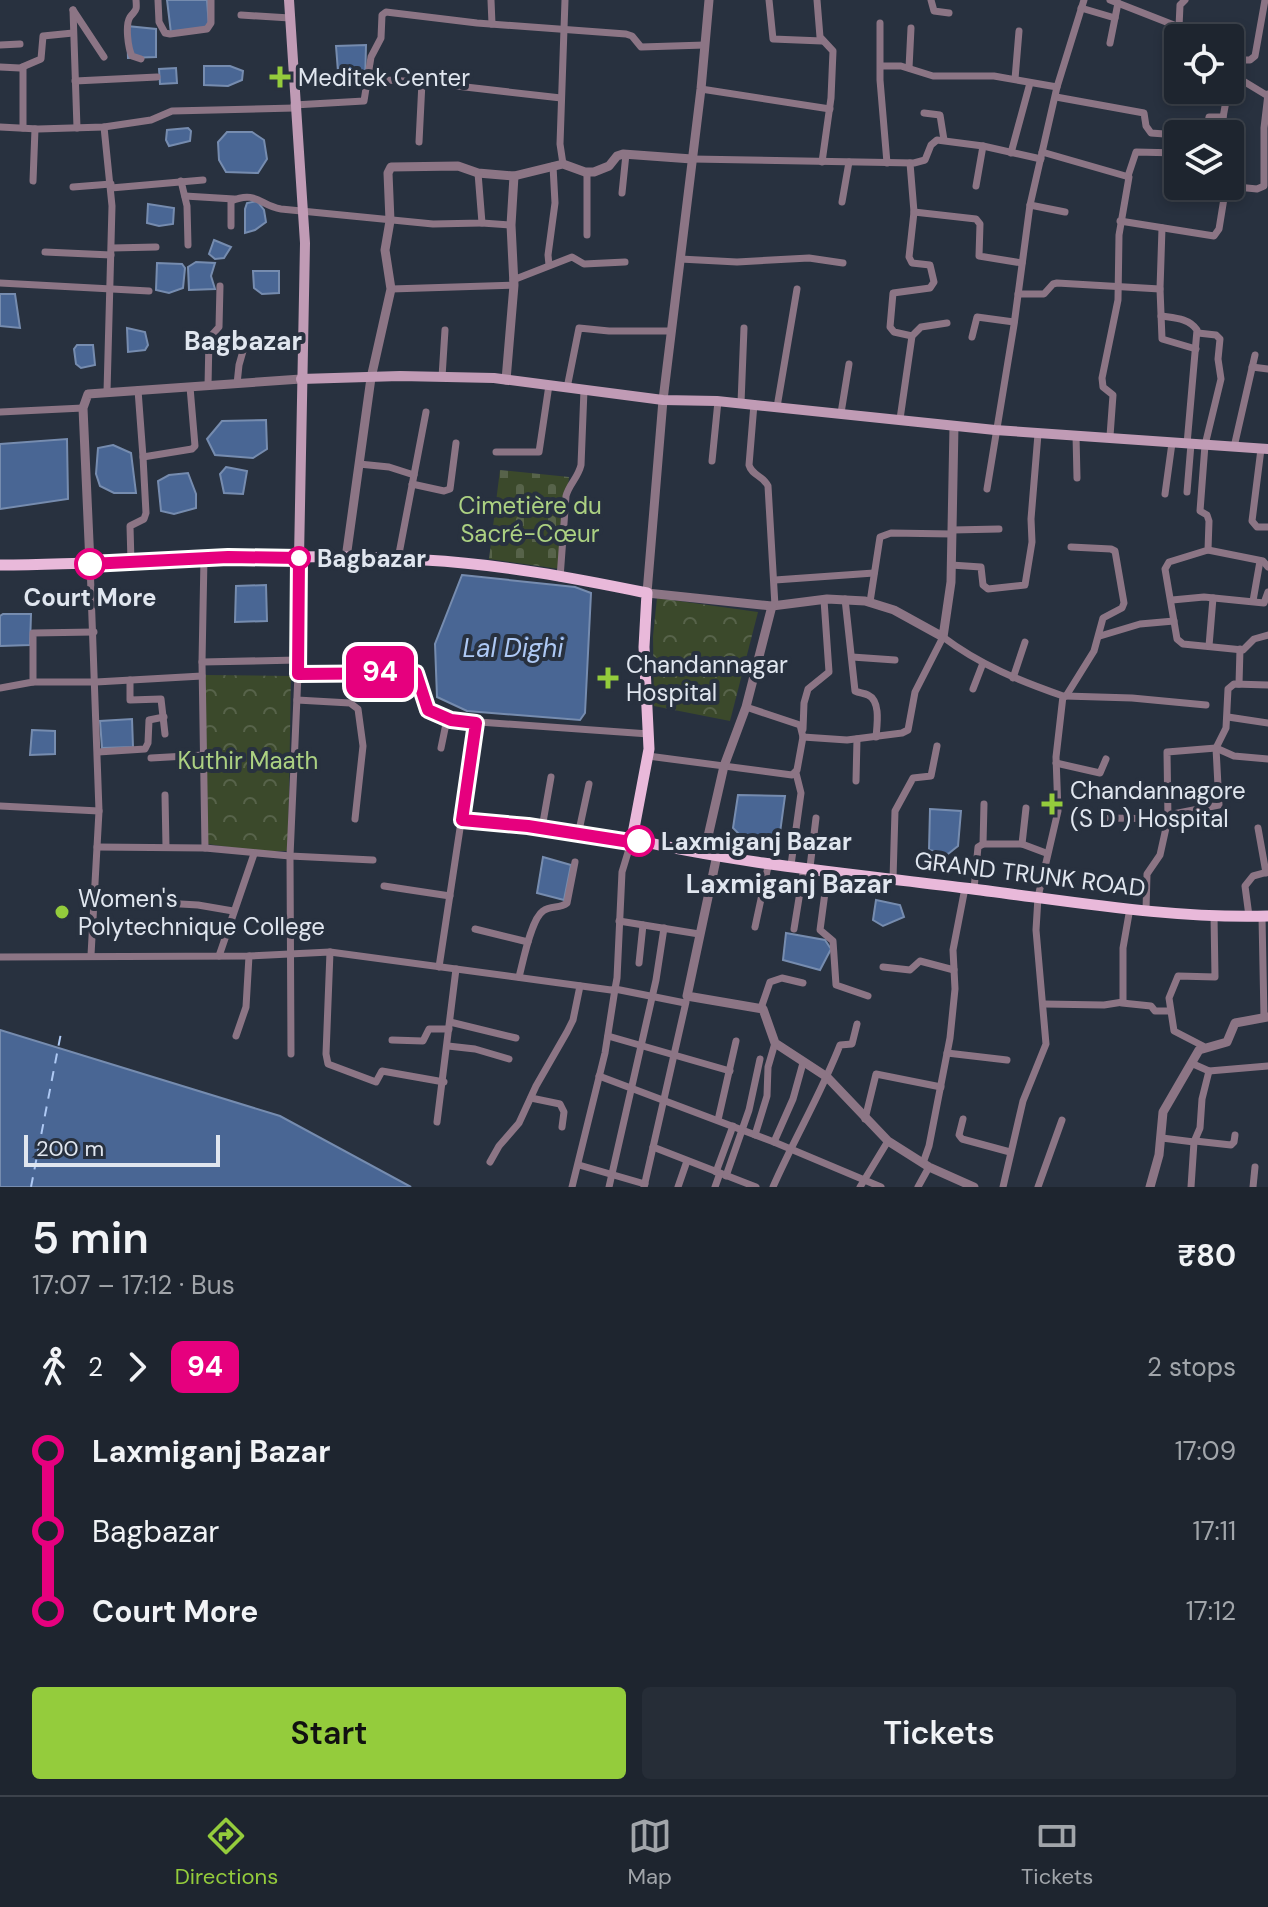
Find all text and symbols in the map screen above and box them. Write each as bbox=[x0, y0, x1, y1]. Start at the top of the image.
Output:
map controls bbox=[1164, 24, 1244, 200]
button: locate bbox=[1164, 24, 1244, 104]
place label: Meditek Center bbox=[298, 62, 470, 93]
marker: Meditek Center bbox=[269, 66, 291, 88]
button: layers bbox=[1164, 120, 1244, 200]
district label: Bagbazar bbox=[184, 324, 302, 358]
park label: Cimetière du Sacré-Cœur bbox=[458, 490, 602, 549]
place label: Bagbazar bbox=[317, 543, 426, 574]
marker: Bagbazar bbox=[288, 547, 310, 569]
marker: Court More bbox=[75, 549, 105, 579]
place label: Court More bbox=[24, 582, 156, 613]
water label: Lal Dighi bbox=[462, 631, 564, 665]
line badge: 94 bbox=[344, 646, 416, 698]
place label: Chandannagar Hospital bbox=[626, 649, 788, 708]
text: 94 bbox=[362, 653, 398, 690]
marker: Chandannagar Hospital bbox=[597, 667, 619, 689]
park label: Kuthir Maath bbox=[178, 745, 318, 776]
place label: Chandannagore (S D ) Hospital bbox=[1070, 775, 1246, 834]
marker: Chandannagore (S D ) Hospital bbox=[1041, 793, 1063, 815]
marker: Laxmiganj Bazar bbox=[624, 826, 654, 856]
place label: Laxmiganj Bazar bbox=[661, 826, 852, 857]
street label: GRAND TRUNK ROAD bbox=[913, 844, 1147, 904]
district label: Laxmiganj Bazar bbox=[686, 867, 893, 901]
place label: Women's Polytechnique College bbox=[78, 883, 325, 942]
marker: Women's Polytechnique College bbox=[53, 903, 71, 921]
scale bar bbox=[24, 1131, 220, 1167]
text: 200 m bbox=[36, 1134, 104, 1163]
text: 5 min bbox=[32, 1209, 149, 1267]
text: ₹80 bbox=[1177, 1236, 1236, 1275]
text: 17:07 – 17:12 · Bus bbox=[32, 1268, 235, 1302]
icon: walk bbox=[32, 1345, 76, 1389]
icon: forward bbox=[115, 1345, 159, 1389]
text: 94 bbox=[187, 1348, 223, 1385]
text: 2 bbox=[88, 1350, 103, 1384]
text: 2 stops bbox=[1147, 1350, 1236, 1384]
text: Laxmiganj Bazar bbox=[92, 1432, 330, 1471]
text: 17:09 bbox=[1175, 1434, 1236, 1468]
text: Bagbazar bbox=[92, 1512, 219, 1551]
text: 17:11 bbox=[1193, 1514, 1236, 1548]
text: Court More bbox=[92, 1592, 258, 1631]
text: 17:12 bbox=[1186, 1594, 1236, 1628]
button: Start bbox=[32, 1687, 626, 1779]
button: Tickets bbox=[642, 1687, 1236, 1779]
tab: Directions bbox=[175, 1814, 278, 1891]
tab: Map bbox=[627, 1814, 672, 1891]
tab: Tickets bbox=[1021, 1814, 1093, 1891]

